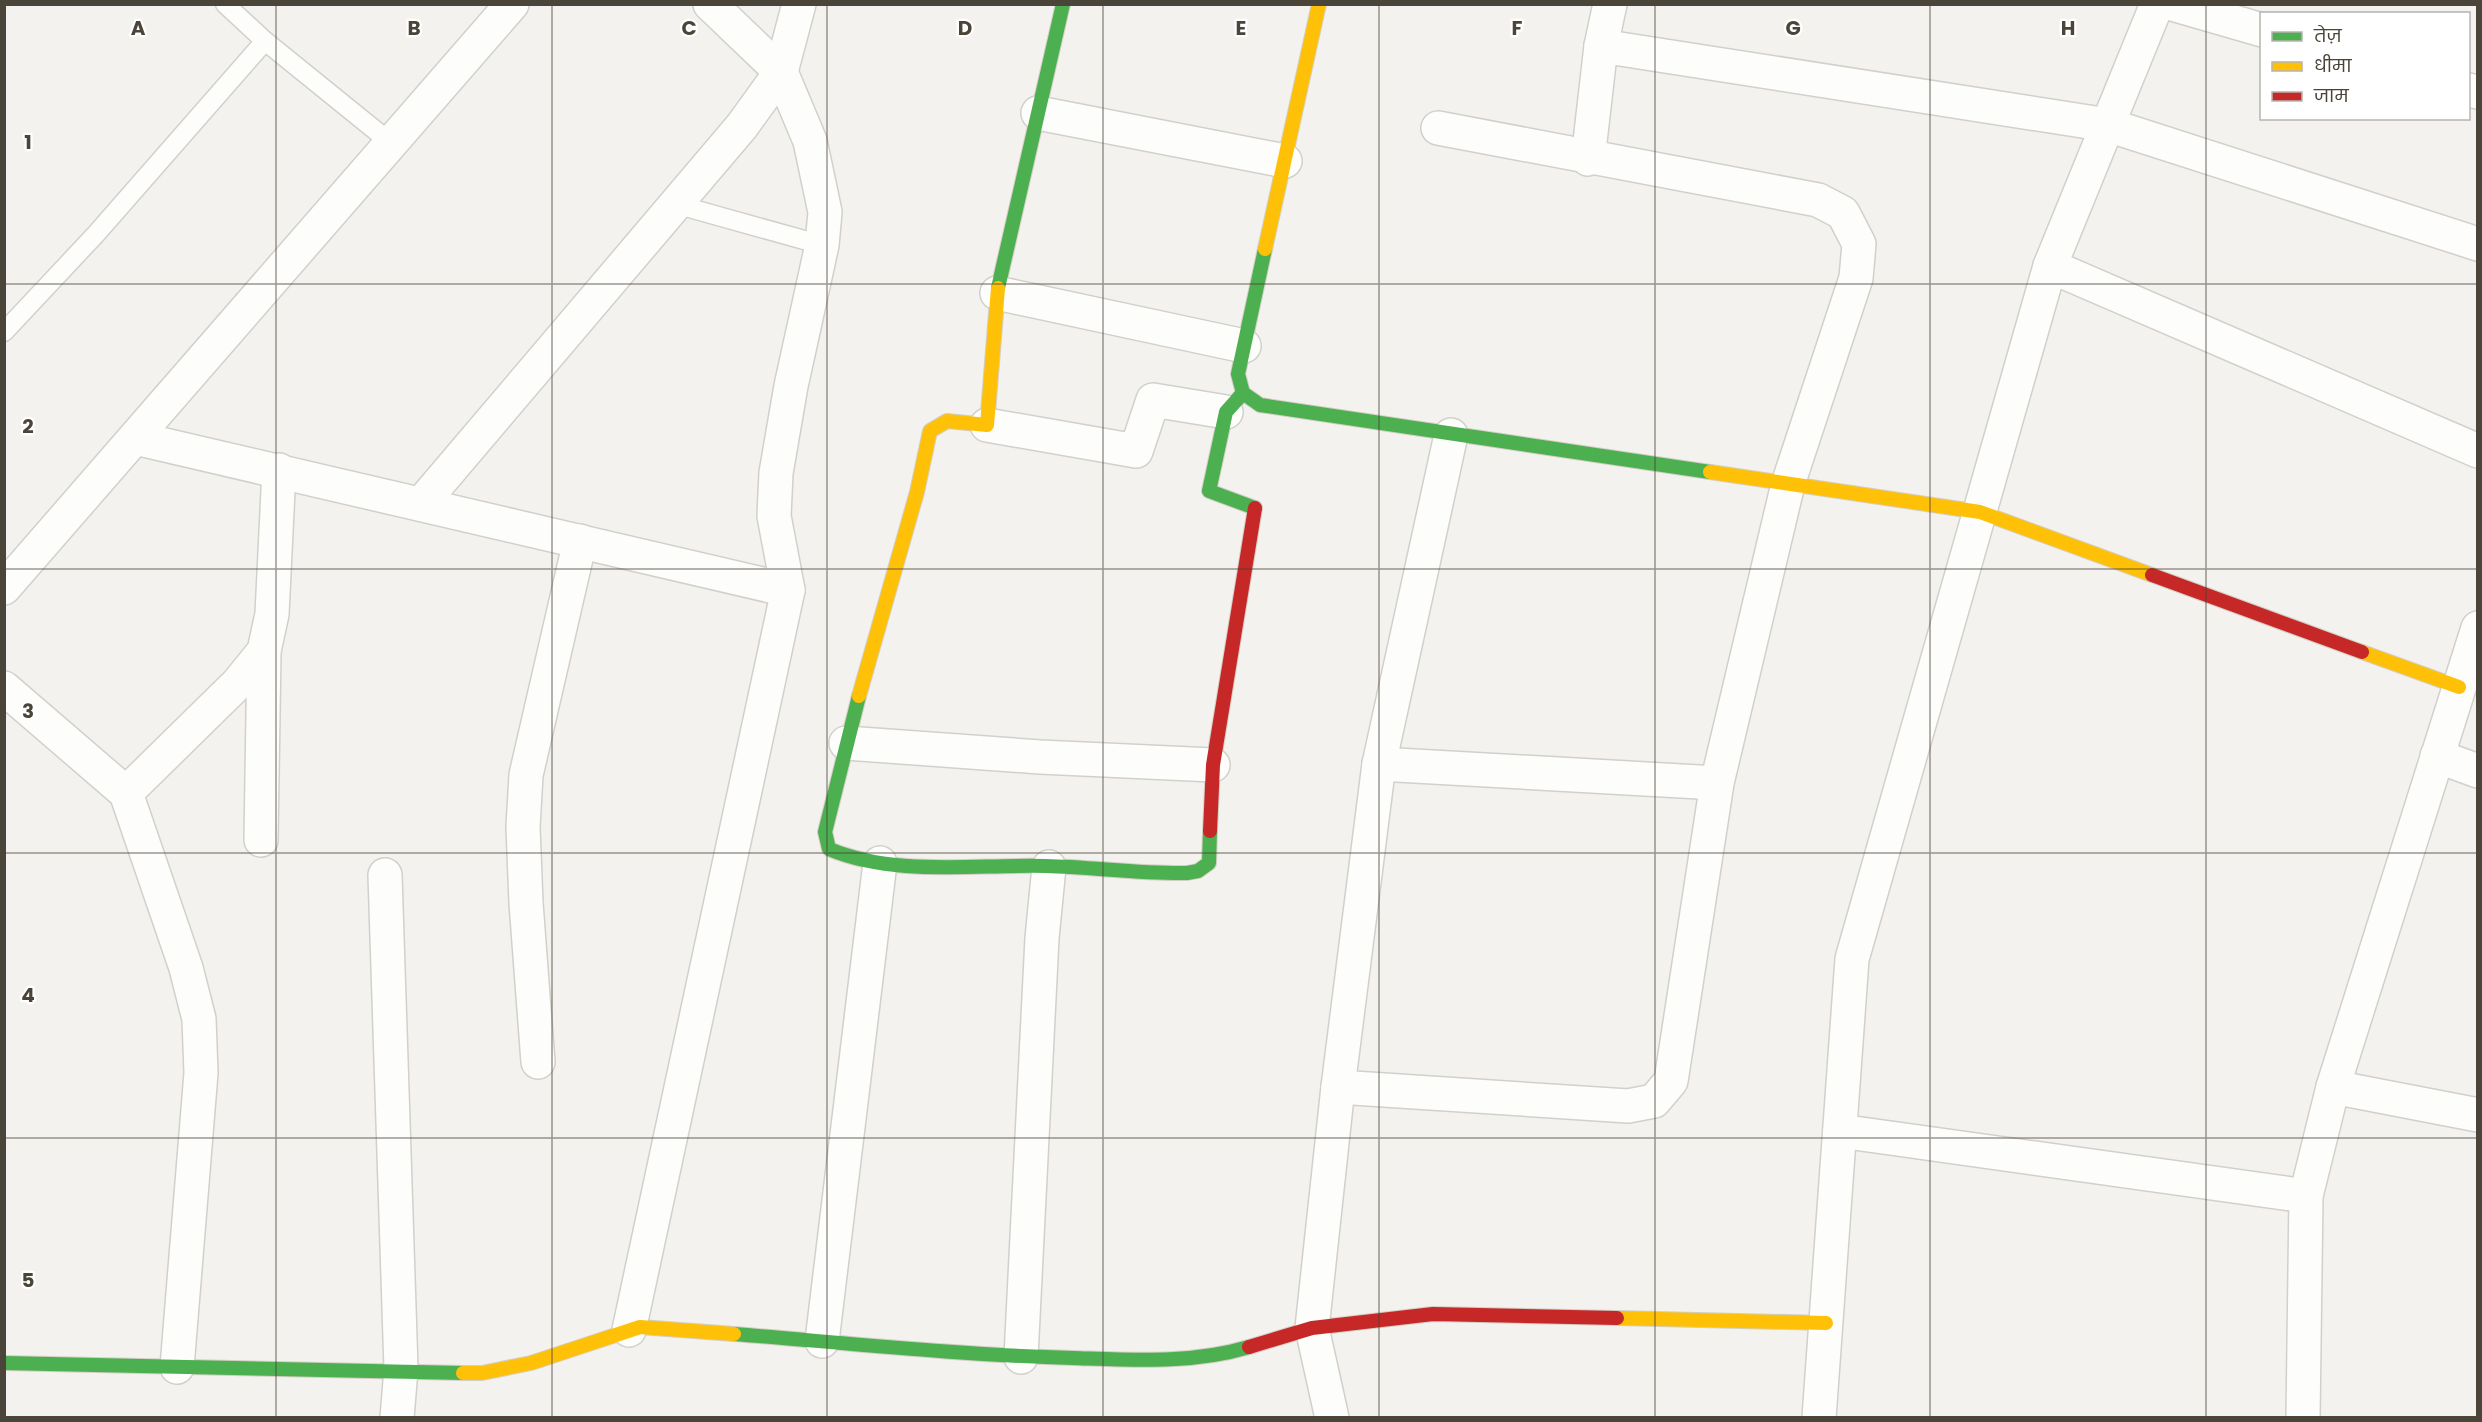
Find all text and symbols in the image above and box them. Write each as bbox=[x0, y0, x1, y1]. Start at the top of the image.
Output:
legend bbox=[2260, 12, 2470, 120]
text: A bbox=[131, 14, 146, 42]
text: B bbox=[407, 14, 421, 42]
text: C bbox=[681, 14, 697, 42]
text: D bbox=[958, 14, 972, 42]
text: E bbox=[1236, 14, 1246, 42]
text: F bbox=[1512, 14, 1523, 42]
text: G bbox=[1785, 14, 1801, 42]
text: H bbox=[2061, 14, 2075, 42]
text: तेज़ bbox=[2313, 23, 2342, 48]
text: धीमा bbox=[2314, 53, 2352, 78]
text: जाम bbox=[2313, 83, 2349, 108]
text: 1 bbox=[24, 128, 32, 156]
text: 2 bbox=[22, 412, 34, 440]
text: 3 bbox=[22, 697, 34, 725]
text: 4 bbox=[21, 981, 35, 1009]
text: 5 bbox=[22, 1266, 35, 1294]

